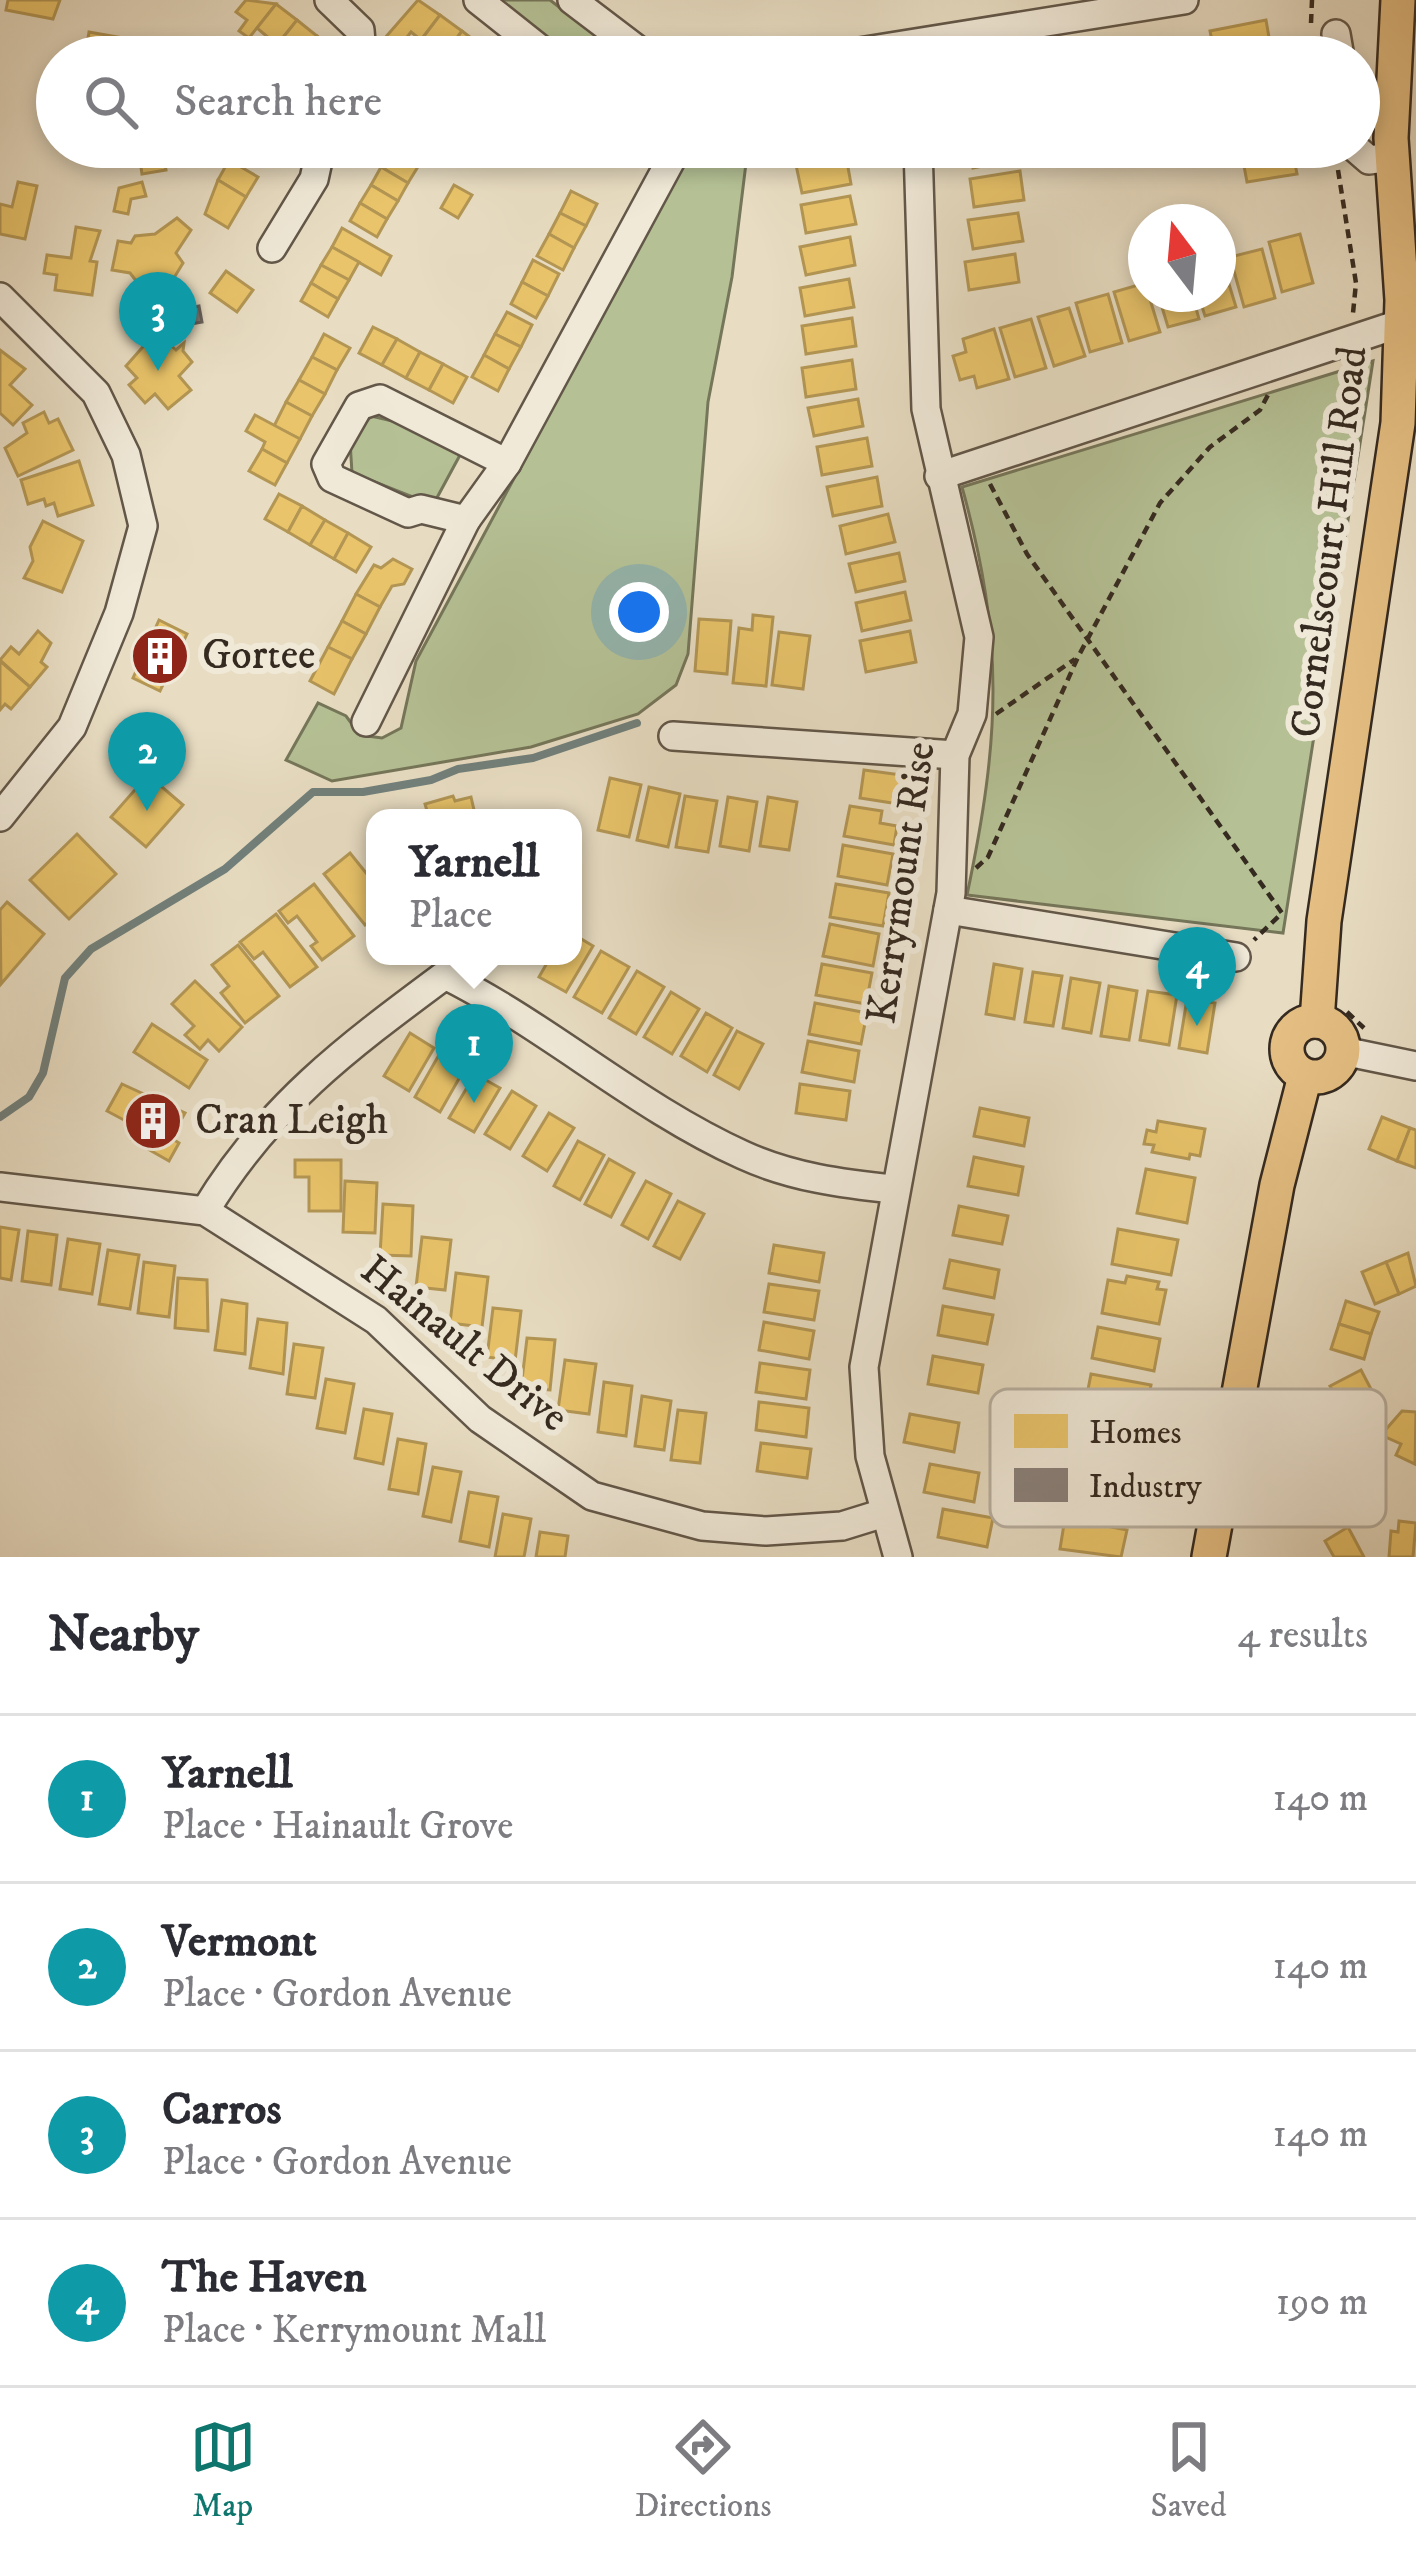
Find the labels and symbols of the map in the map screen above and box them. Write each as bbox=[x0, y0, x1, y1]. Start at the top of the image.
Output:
north arrow bbox=[1128, 204, 1236, 312]
pin: 3 bbox=[119, 272, 197, 371]
street label: Cornelscourt Hill Road bbox=[1280, 343, 1380, 741]
your location bbox=[609, 582, 669, 642]
building icon: Gortee bbox=[129, 625, 191, 687]
place label: Gortee bbox=[202, 630, 316, 682]
pin: 2 bbox=[108, 712, 186, 811]
street label: Kerrymount Rise bbox=[856, 739, 948, 1027]
pin: 4 bbox=[1158, 927, 1236, 1026]
pin: 1 bbox=[435, 1004, 513, 1103]
building icon: Cran Leigh bbox=[122, 1090, 184, 1152]
place label: Cran Leigh bbox=[195, 1095, 388, 1147]
street label: Hainault Drive bbox=[350, 1244, 578, 1444]
legend bbox=[990, 1389, 1386, 1527]
text: Homes bbox=[1089, 1413, 1182, 1454]
text: Industry bbox=[1089, 1467, 1202, 1508]

